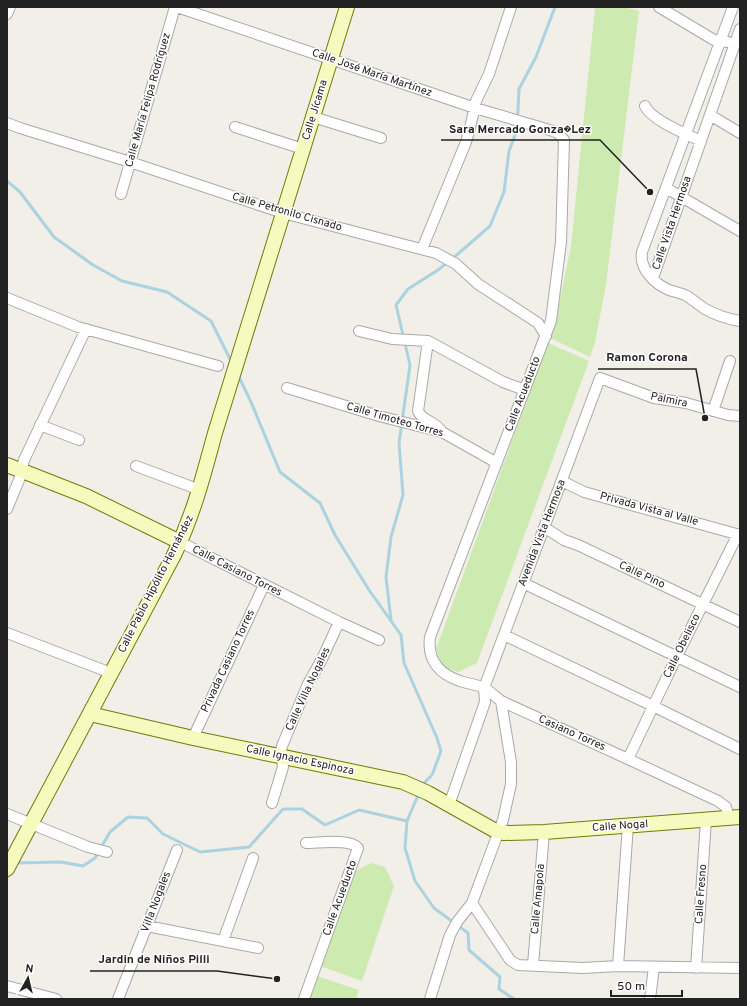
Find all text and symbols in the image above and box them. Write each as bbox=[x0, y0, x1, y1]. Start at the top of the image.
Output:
street label: Calle María Felipa Rodríguez bbox=[122, 31, 174, 169]
street label: Calle José María Martínez bbox=[310, 46, 434, 100]
street label: Calle Jícama bbox=[299, 78, 331, 142]
callout: Sara Mercado Gonza�Lez bbox=[441, 116, 600, 140]
text: Sara Mercado Gonza�Lez bbox=[449, 122, 591, 138]
street label: Calle Vista Hermosa bbox=[649, 174, 695, 272]
street label: Calle Petronilo Cisnado bbox=[230, 190, 344, 234]
callout: Ramon Corona bbox=[598, 345, 696, 369]
text: Ramon Corona bbox=[606, 350, 688, 366]
street label: Calle Acueducto bbox=[502, 354, 544, 434]
street label: Palmira bbox=[649, 389, 689, 411]
street label: Calle Timoteo Torres bbox=[345, 399, 445, 441]
street label: Avenida Vista Hermosa bbox=[515, 477, 569, 588]
street label: Privada Vista al Valle bbox=[598, 489, 700, 529]
street label: Calle Pablo Hipólito Hernández bbox=[115, 513, 197, 655]
street label: Calle Casiano Torres bbox=[190, 542, 284, 600]
street label: Calle Pino bbox=[617, 558, 667, 592]
street label: Privada Casiano Torres bbox=[198, 607, 258, 715]
street label: Calle Obelisco bbox=[660, 612, 704, 680]
street label: Calle Villa Nogales bbox=[282, 645, 334, 733]
street label: Casiano Torres bbox=[536, 712, 608, 754]
street label: Calle Ignacio Espinoza bbox=[245, 742, 355, 778]
street label: Calle Nogal bbox=[591, 817, 649, 835]
street label: Calle Acueducto bbox=[320, 858, 360, 938]
street label: Calle Amapola bbox=[528, 863, 548, 935]
street label: Calle Fresno bbox=[692, 864, 710, 924]
street label: Villa Nogales bbox=[138, 870, 174, 934]
callout: Jardin de Niños Pilli bbox=[90, 947, 217, 971]
text: Jardin de Niños Pilli bbox=[98, 952, 210, 968]
north arrow bbox=[8, 958, 48, 998]
text: N bbox=[24, 962, 34, 977]
scale bar bbox=[611, 972, 682, 998]
text: 50 m bbox=[617, 979, 645, 995]

